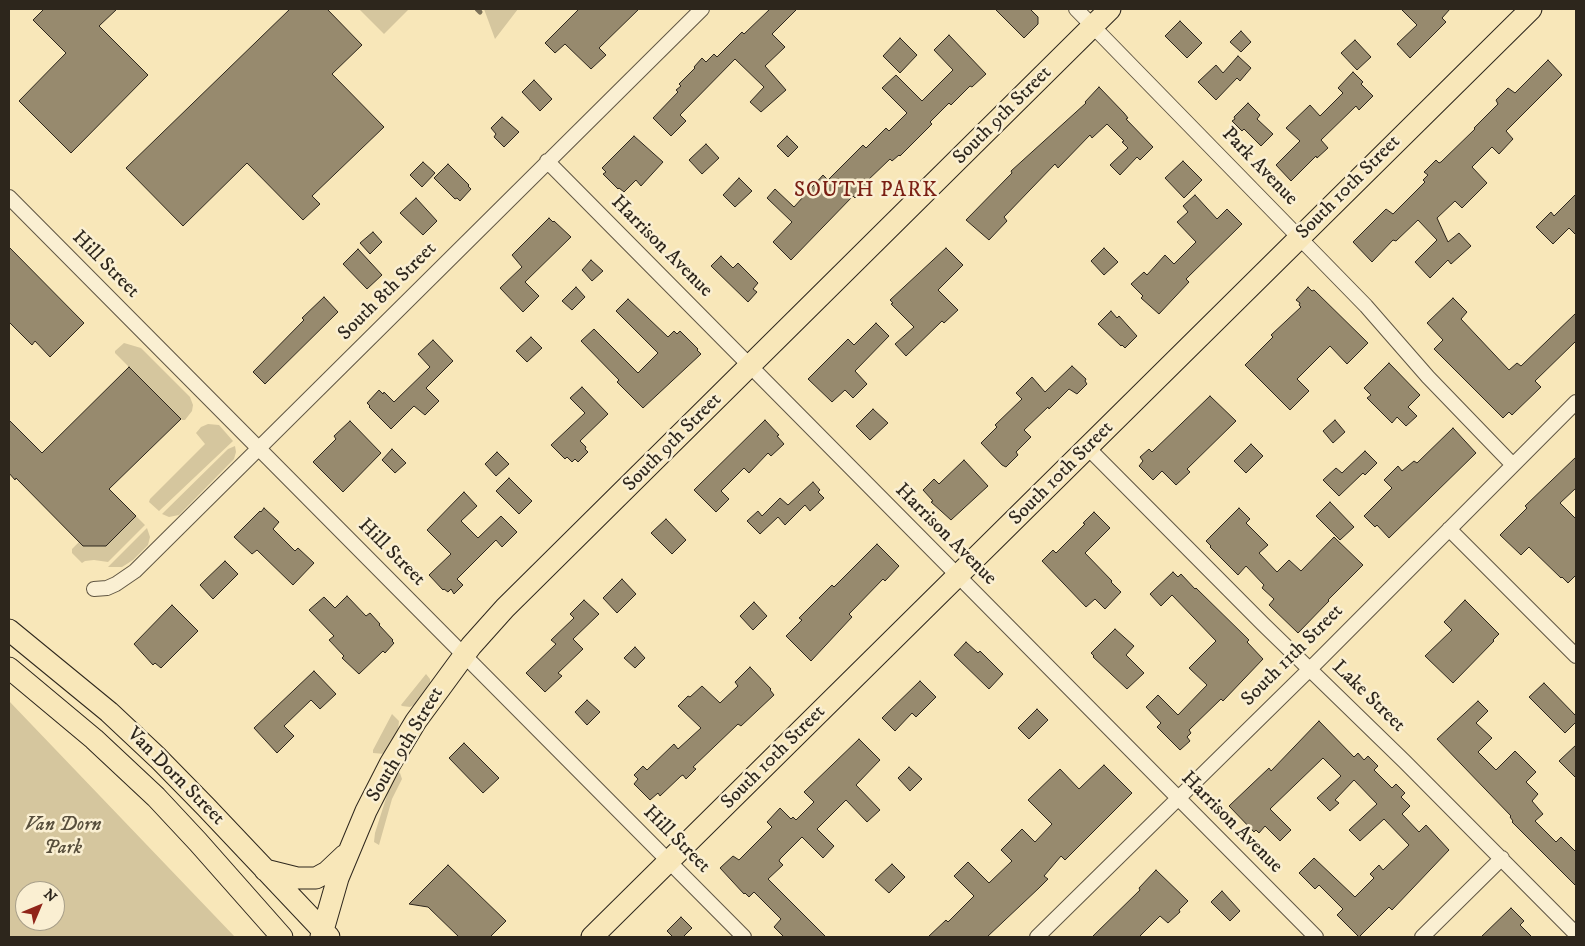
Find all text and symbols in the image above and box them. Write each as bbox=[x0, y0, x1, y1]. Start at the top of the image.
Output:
street label: South 9th Street bbox=[949, 62, 1057, 170]
street label: Park Avenue bbox=[1216, 123, 1302, 211]
street label: South 10th Street bbox=[1292, 131, 1406, 245]
district label: SOUTH PARK bbox=[793, 179, 939, 205]
street label: Harrison Avenue bbox=[605, 191, 717, 303]
street label: Hill Street bbox=[66, 226, 144, 304]
street label: South 8th Street bbox=[334, 238, 442, 346]
street label: South 9th Street bbox=[619, 389, 727, 497]
street label: South 10th Street bbox=[1005, 417, 1119, 531]
street label: Harrison Avenue bbox=[889, 479, 1001, 591]
street label: Hill Street bbox=[352, 514, 430, 592]
street label: South 11th Street bbox=[1237, 600, 1349, 712]
street label: Lake Street bbox=[1326, 656, 1410, 738]
street label: South 9th Street bbox=[362, 683, 450, 807]
street label: South 10th Street bbox=[717, 701, 831, 815]
street label: Van Dorn Street bbox=[121, 723, 229, 831]
street label: Harrison Avenue bbox=[1175, 767, 1287, 879]
street label: Hill Street bbox=[637, 801, 715, 879]
park label: Van Dorn Park bbox=[25, 814, 101, 861]
north arrow bbox=[15, 881, 65, 931]
text: N bbox=[39, 886, 60, 907]

